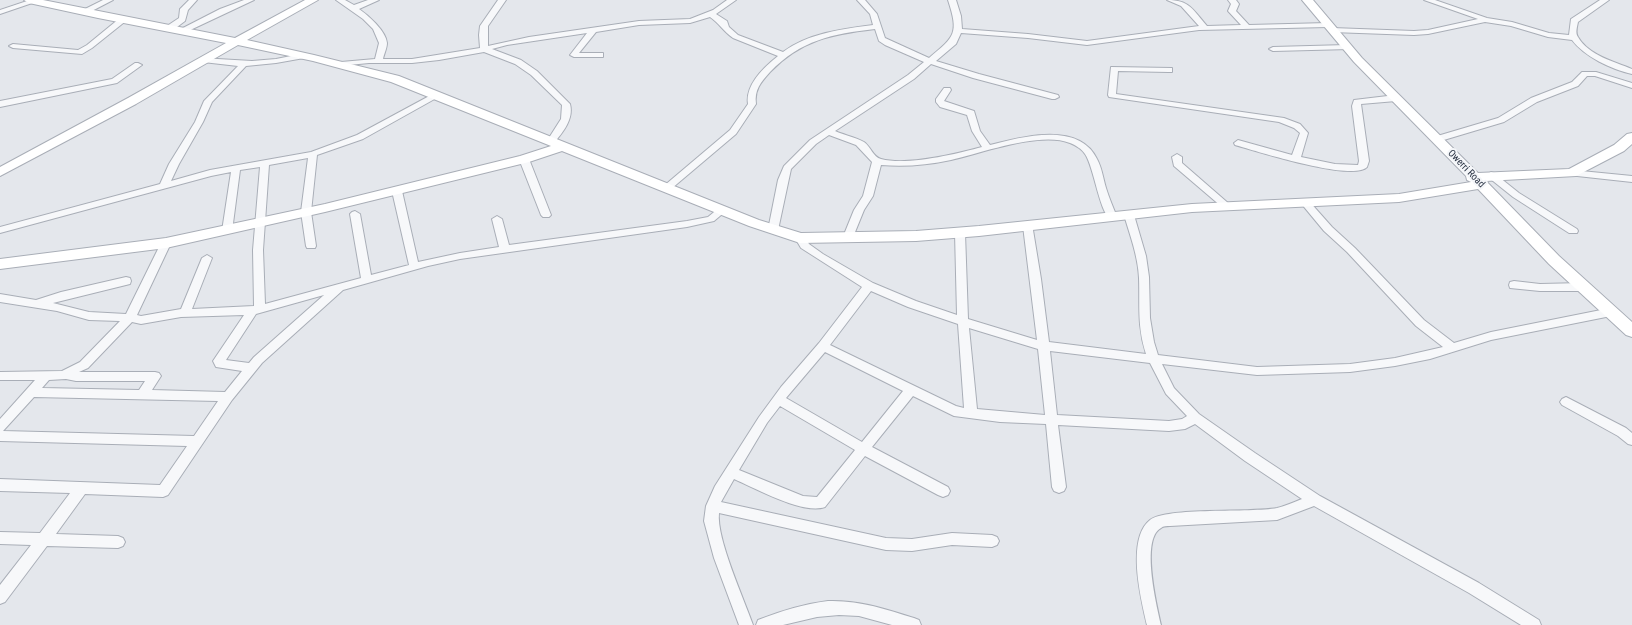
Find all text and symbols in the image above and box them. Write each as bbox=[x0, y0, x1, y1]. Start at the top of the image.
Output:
street label: Owerri Road bbox=[1445, 148, 1487, 190]

